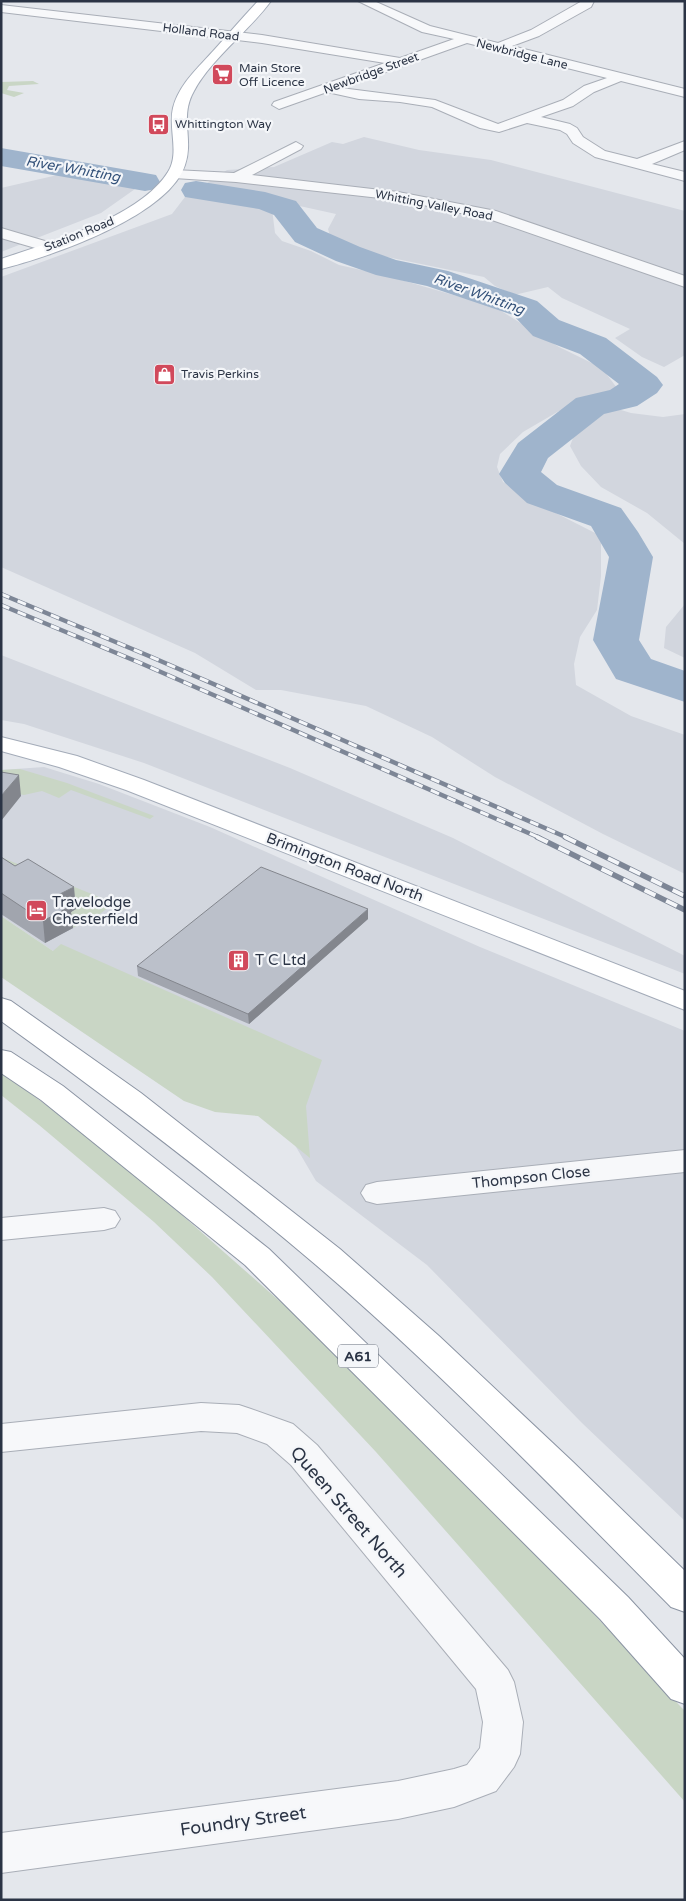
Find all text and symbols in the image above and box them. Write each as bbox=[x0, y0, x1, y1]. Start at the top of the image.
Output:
street label: Holland Road bbox=[162, 20, 240, 44]
street label: Newbridge Lane bbox=[475, 36, 569, 72]
street label: Newbridge Street bbox=[322, 49, 421, 97]
place label: Main Store Off Licence bbox=[239, 61, 305, 89]
supermarket icon: Main Store Off Licence bbox=[211, 63, 235, 87]
bus stop icon: Whittington Way bbox=[147, 112, 171, 136]
place label: Whittington Way bbox=[175, 117, 272, 131]
water label: River Whitting bbox=[25, 152, 123, 186]
street label: Whitting Valley Road bbox=[374, 187, 494, 223]
street label: Station Road bbox=[42, 214, 116, 254]
water label: River Whitting bbox=[431, 270, 528, 319]
shop icon: Travis Perkins bbox=[153, 362, 177, 386]
place label: Travis Perkins bbox=[181, 367, 259, 381]
street label: Brimington Road North bbox=[264, 829, 426, 905]
place label: Travelodge Chesterfield bbox=[52, 893, 138, 928]
hotel icon: Travelodge Chesterfield bbox=[24, 899, 48, 923]
building icon: T C Ltd bbox=[227, 948, 251, 972]
place label: T C Ltd bbox=[255, 951, 306, 969]
street label: Thompson Close bbox=[471, 1162, 591, 1192]
road number: A61 bbox=[338, 1344, 378, 1368]
street label: Queen Street North bbox=[286, 1442, 412, 1582]
street label: Foundry Street bbox=[179, 1801, 308, 1841]

